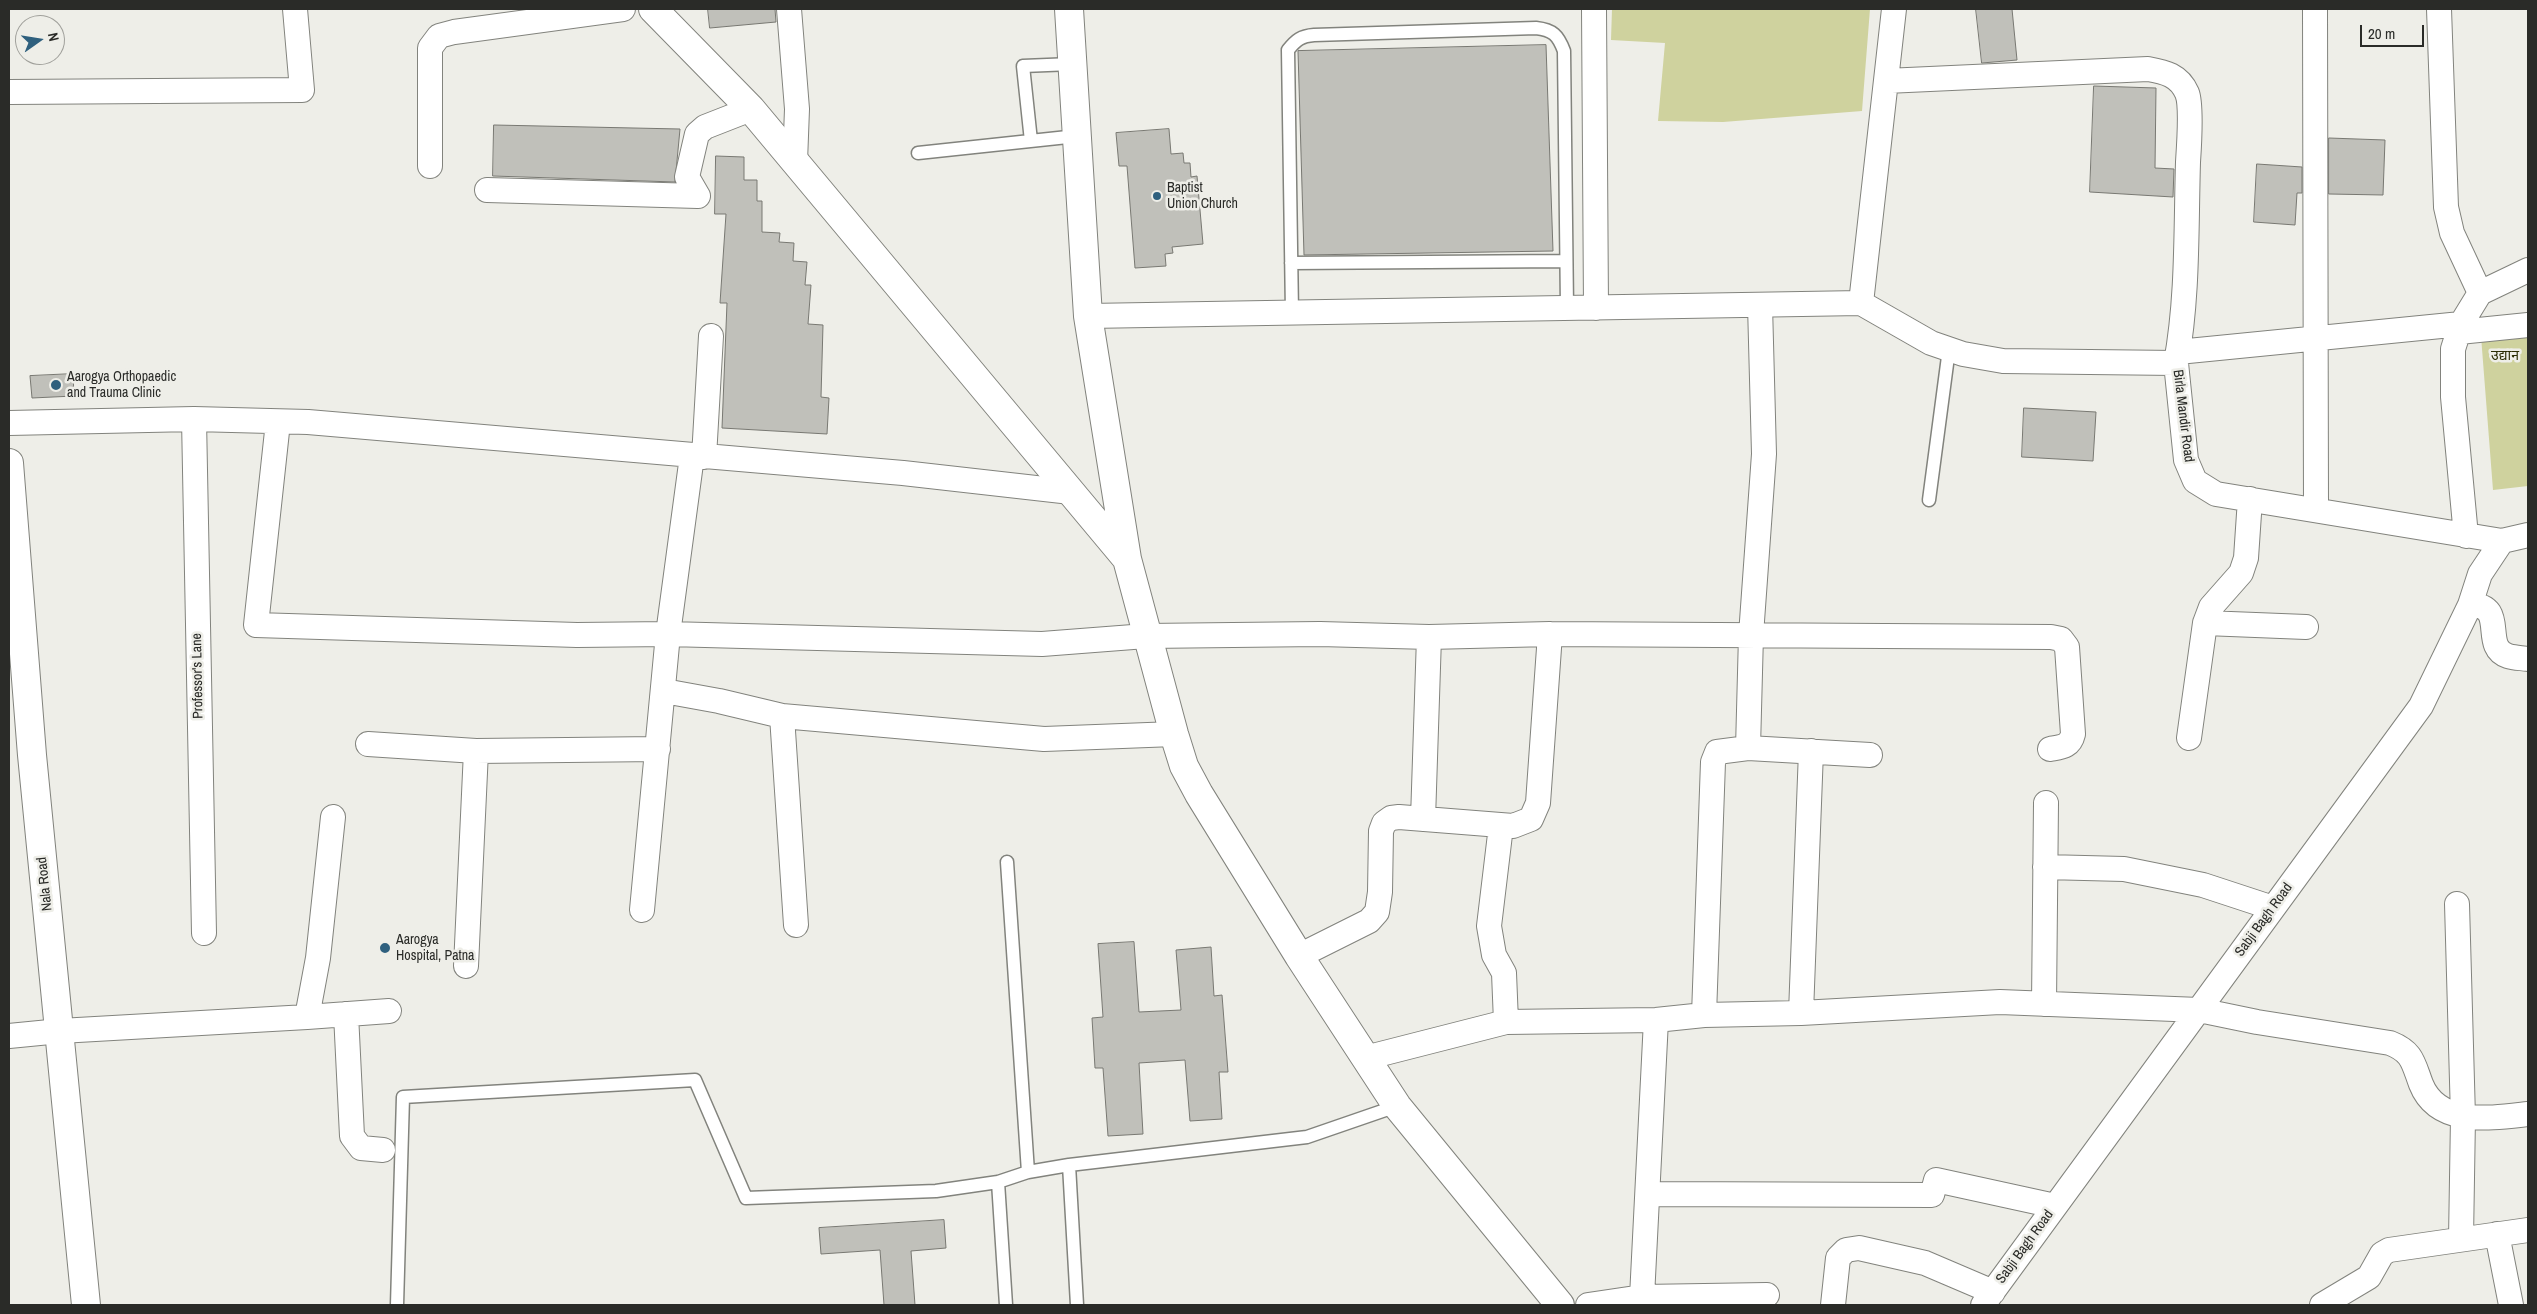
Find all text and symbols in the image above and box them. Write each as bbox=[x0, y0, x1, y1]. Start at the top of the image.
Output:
north arrow bbox=[15, 15, 65, 65]
scale bar bbox=[2362, 15, 2426, 47]
text: 20 m bbox=[2368, 23, 2395, 44]
text: N bbox=[44, 31, 63, 43]
place label: Baptist Union Church bbox=[1167, 180, 1238, 212]
marker: Baptist Union Church bbox=[1151, 190, 1163, 202]
park label: उद्यान bbox=[2491, 348, 2519, 364]
place label: Aarogya Orthopaedic and Trauma Clinic bbox=[67, 369, 176, 402]
street label: Birla Mandir Road bbox=[2169, 369, 2197, 463]
marker: Aarogya Orthopaedic and Trauma Clinic bbox=[49, 378, 63, 392]
street label: Professor's Lane bbox=[189, 633, 207, 719]
street label: Nala Road bbox=[34, 856, 56, 912]
street label: Sabji Bagh Road bbox=[2232, 880, 2296, 960]
place label: Aarogya Hospital, Patna bbox=[396, 932, 474, 964]
marker: Aarogya Hospital, Patna bbox=[378, 941, 392, 955]
street label: Sabji Bagh Road bbox=[1993, 1207, 2057, 1287]

